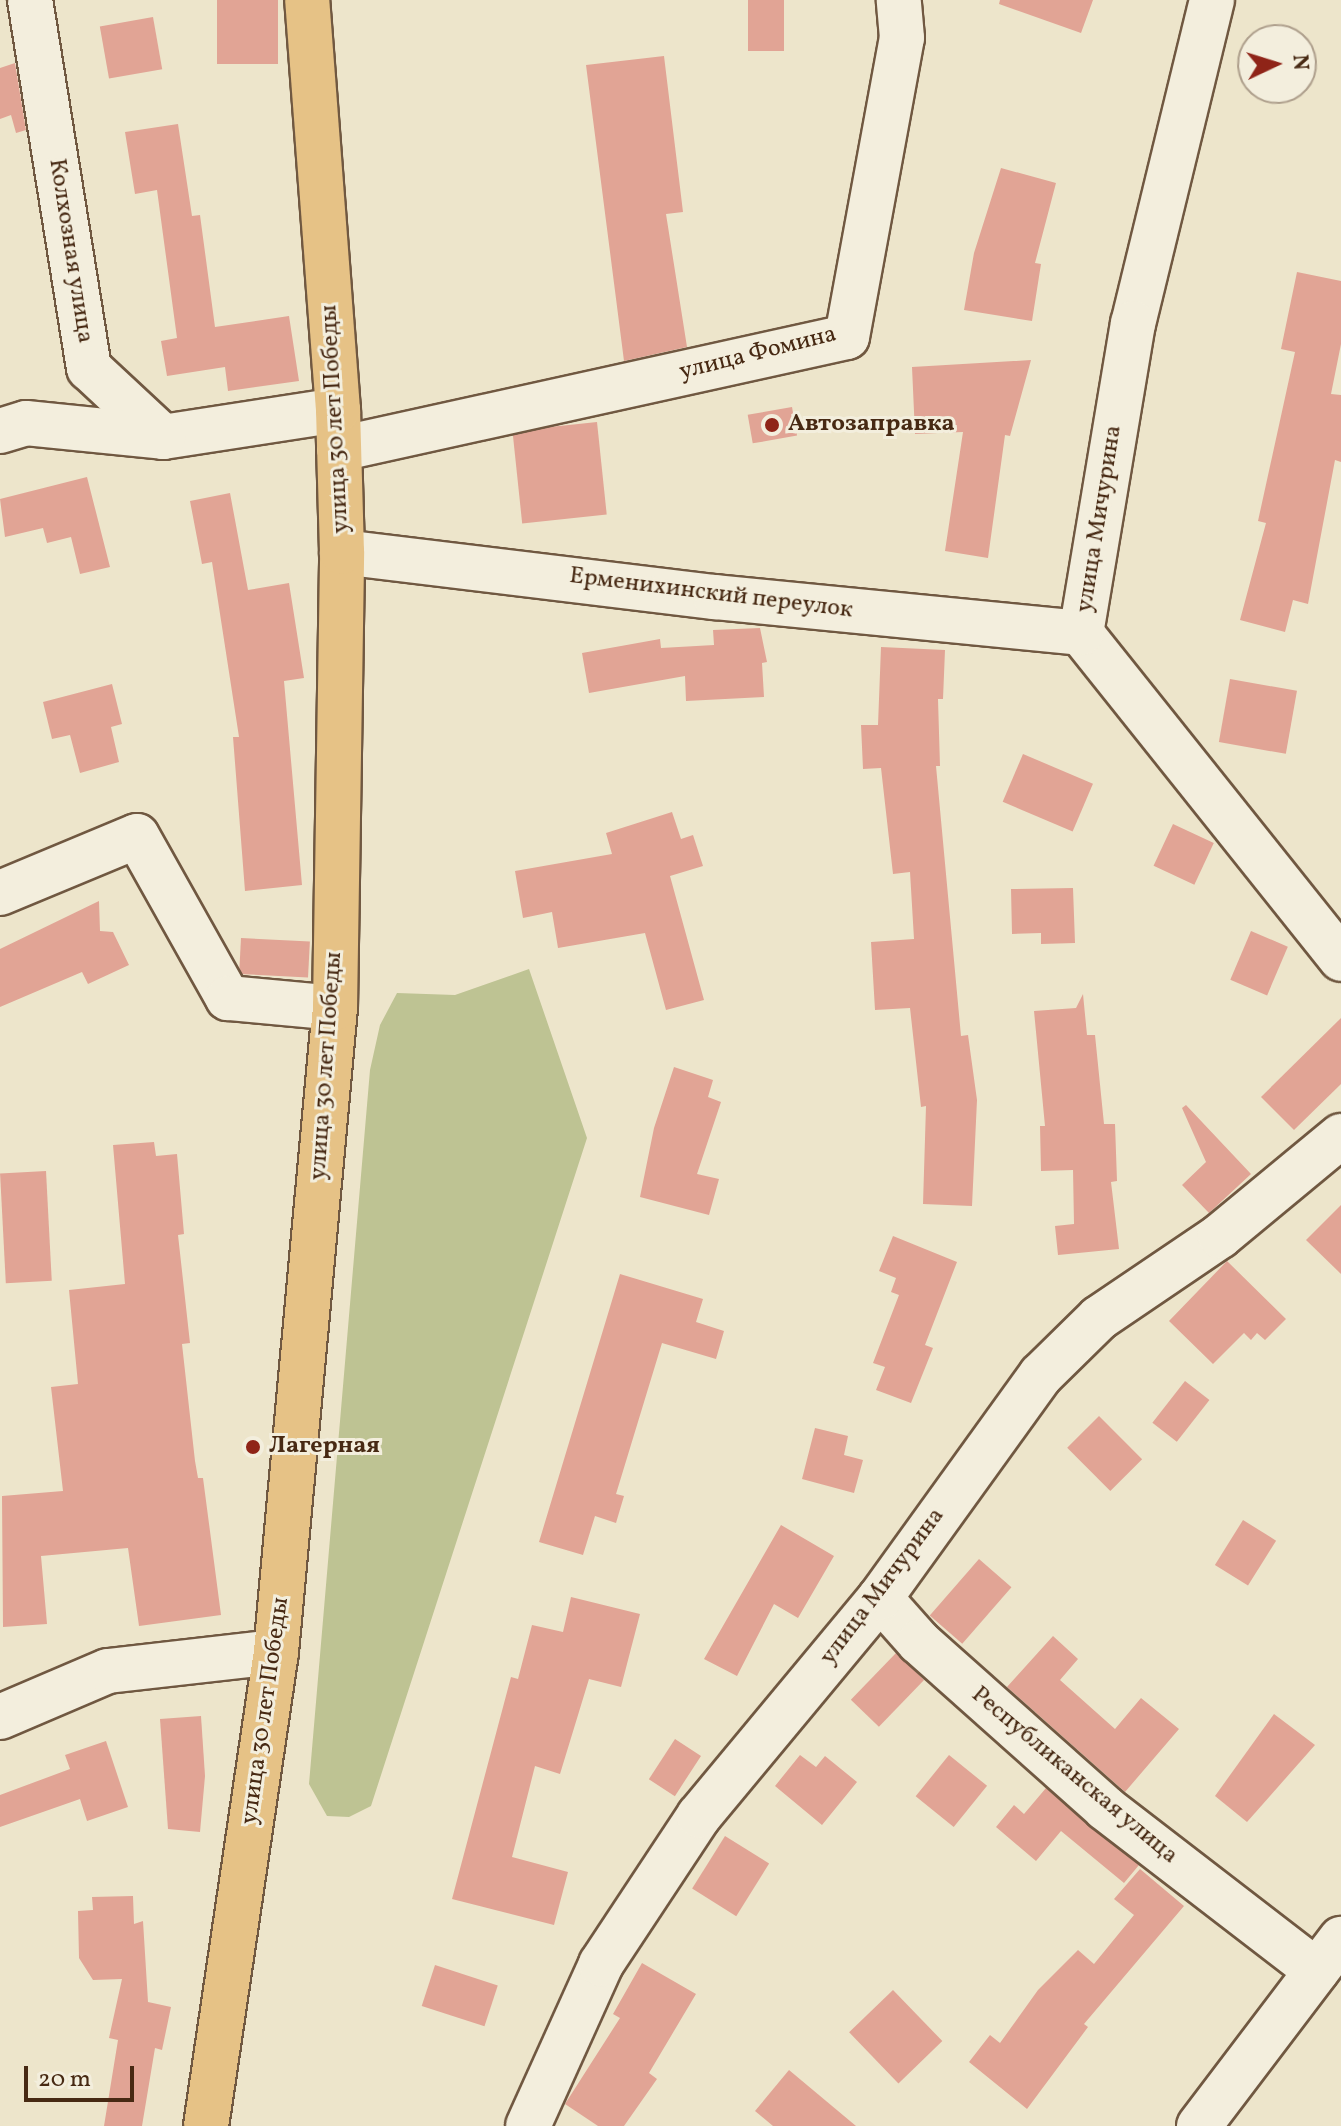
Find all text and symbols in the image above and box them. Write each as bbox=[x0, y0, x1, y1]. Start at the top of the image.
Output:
north arrow bbox=[1237, 24, 1317, 104]
text: N bbox=[1283, 53, 1315, 71]
street label: Колхозная улица bbox=[41, 156, 99, 346]
street label: улица 30 лет Победы bbox=[316, 304, 356, 534]
street label: улица Фомина bbox=[676, 321, 840, 387]
place label: Автозаправка bbox=[788, 411, 955, 439]
marker: Автозаправка bbox=[763, 416, 781, 434]
street label: улица Мичурина bbox=[1071, 423, 1129, 615]
street label: Ерменихинский переулок bbox=[568, 562, 854, 626]
street label: улица 30 лет Победы bbox=[305, 951, 349, 1181]
place label: Лагерная bbox=[269, 1433, 380, 1461]
marker: Лагерная bbox=[244, 1438, 262, 1456]
street label: улица Мичурина bbox=[815, 1503, 951, 1671]
street label: улица 30 лет Победы bbox=[236, 1596, 296, 1826]
street label: Республиканская улица bbox=[965, 1681, 1183, 1871]
scale bar bbox=[28, 2050, 138, 2100]
text: 20 m bbox=[38, 2063, 91, 2097]

